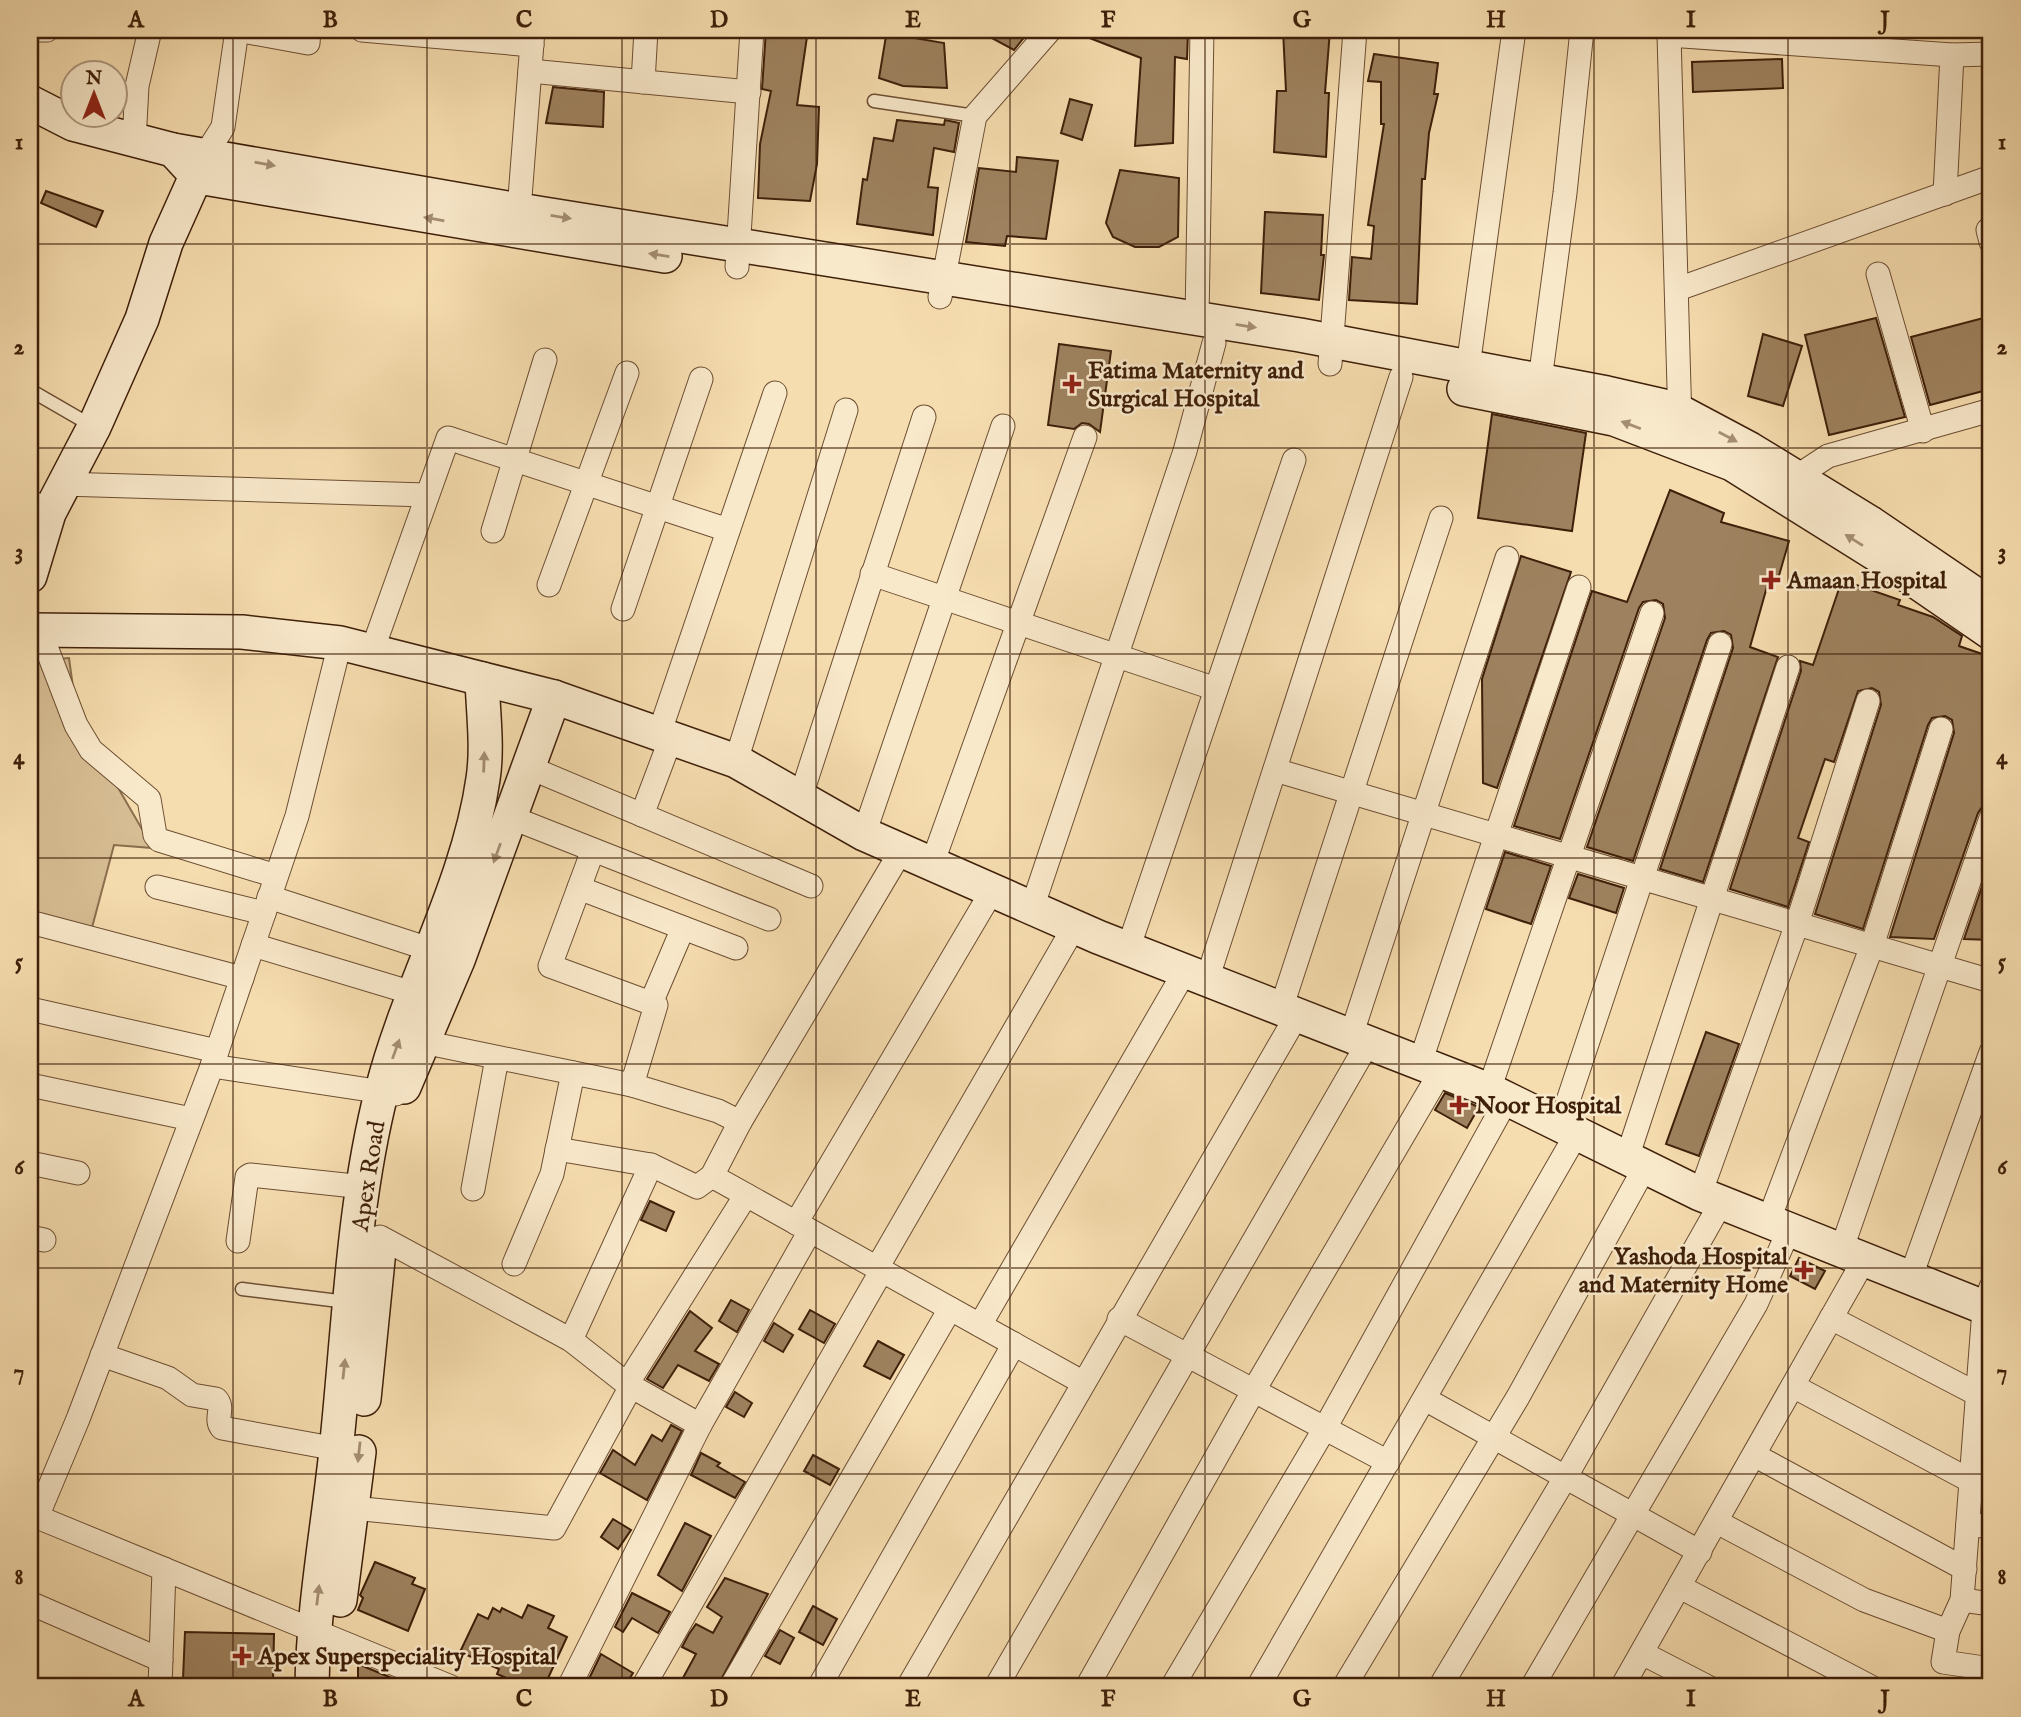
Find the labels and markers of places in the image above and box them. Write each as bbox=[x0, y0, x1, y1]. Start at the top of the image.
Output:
place label: Fatima Maternity and Surgical Hospital bbox=[1088, 356, 1305, 415]
marker: Fatima Maternity and Surgical Hospital bbox=[1062, 374, 1082, 394]
place label: Amaan Hospital bbox=[1786, 566, 1947, 597]
marker: Amaan Hospital bbox=[1761, 570, 1781, 590]
place label: Noor Hospital bbox=[1474, 1091, 1621, 1122]
marker: Noor Hospital bbox=[1449, 1095, 1469, 1115]
place label: Yashoda Hospital and Maternity Home bbox=[1579, 1242, 1788, 1301]
marker: Yashoda Hospital and Maternity Home bbox=[1794, 1260, 1814, 1280]
place label: Apex Superspeciality Hospital bbox=[257, 1642, 557, 1673]
marker: Apex Superspeciality Hospital bbox=[232, 1646, 252, 1666]

